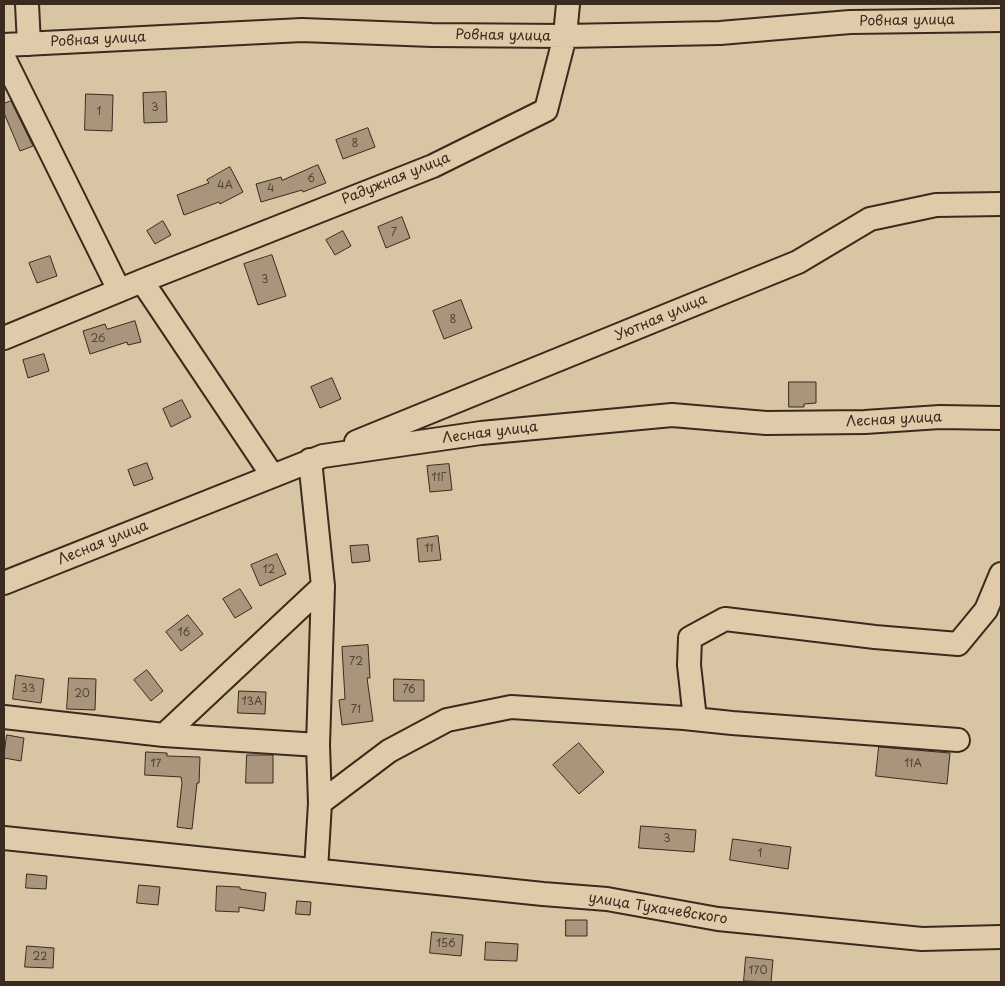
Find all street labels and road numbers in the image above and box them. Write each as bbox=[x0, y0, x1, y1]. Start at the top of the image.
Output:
street label: Ровная улица bbox=[859, 12, 955, 30]
street label: Ровная улица bbox=[455, 27, 551, 45]
street label: Ровная улица bbox=[50, 29, 146, 51]
street label: Радужная улица bbox=[339, 150, 453, 208]
street label: Уютная улица bbox=[612, 291, 710, 345]
street label: Лесная улица bbox=[846, 409, 942, 431]
street label: Лесная улица bbox=[441, 419, 539, 447]
street label: Лесная улица bbox=[55, 517, 151, 569]
street label: улица Тухачевского bbox=[587, 890, 729, 928]

